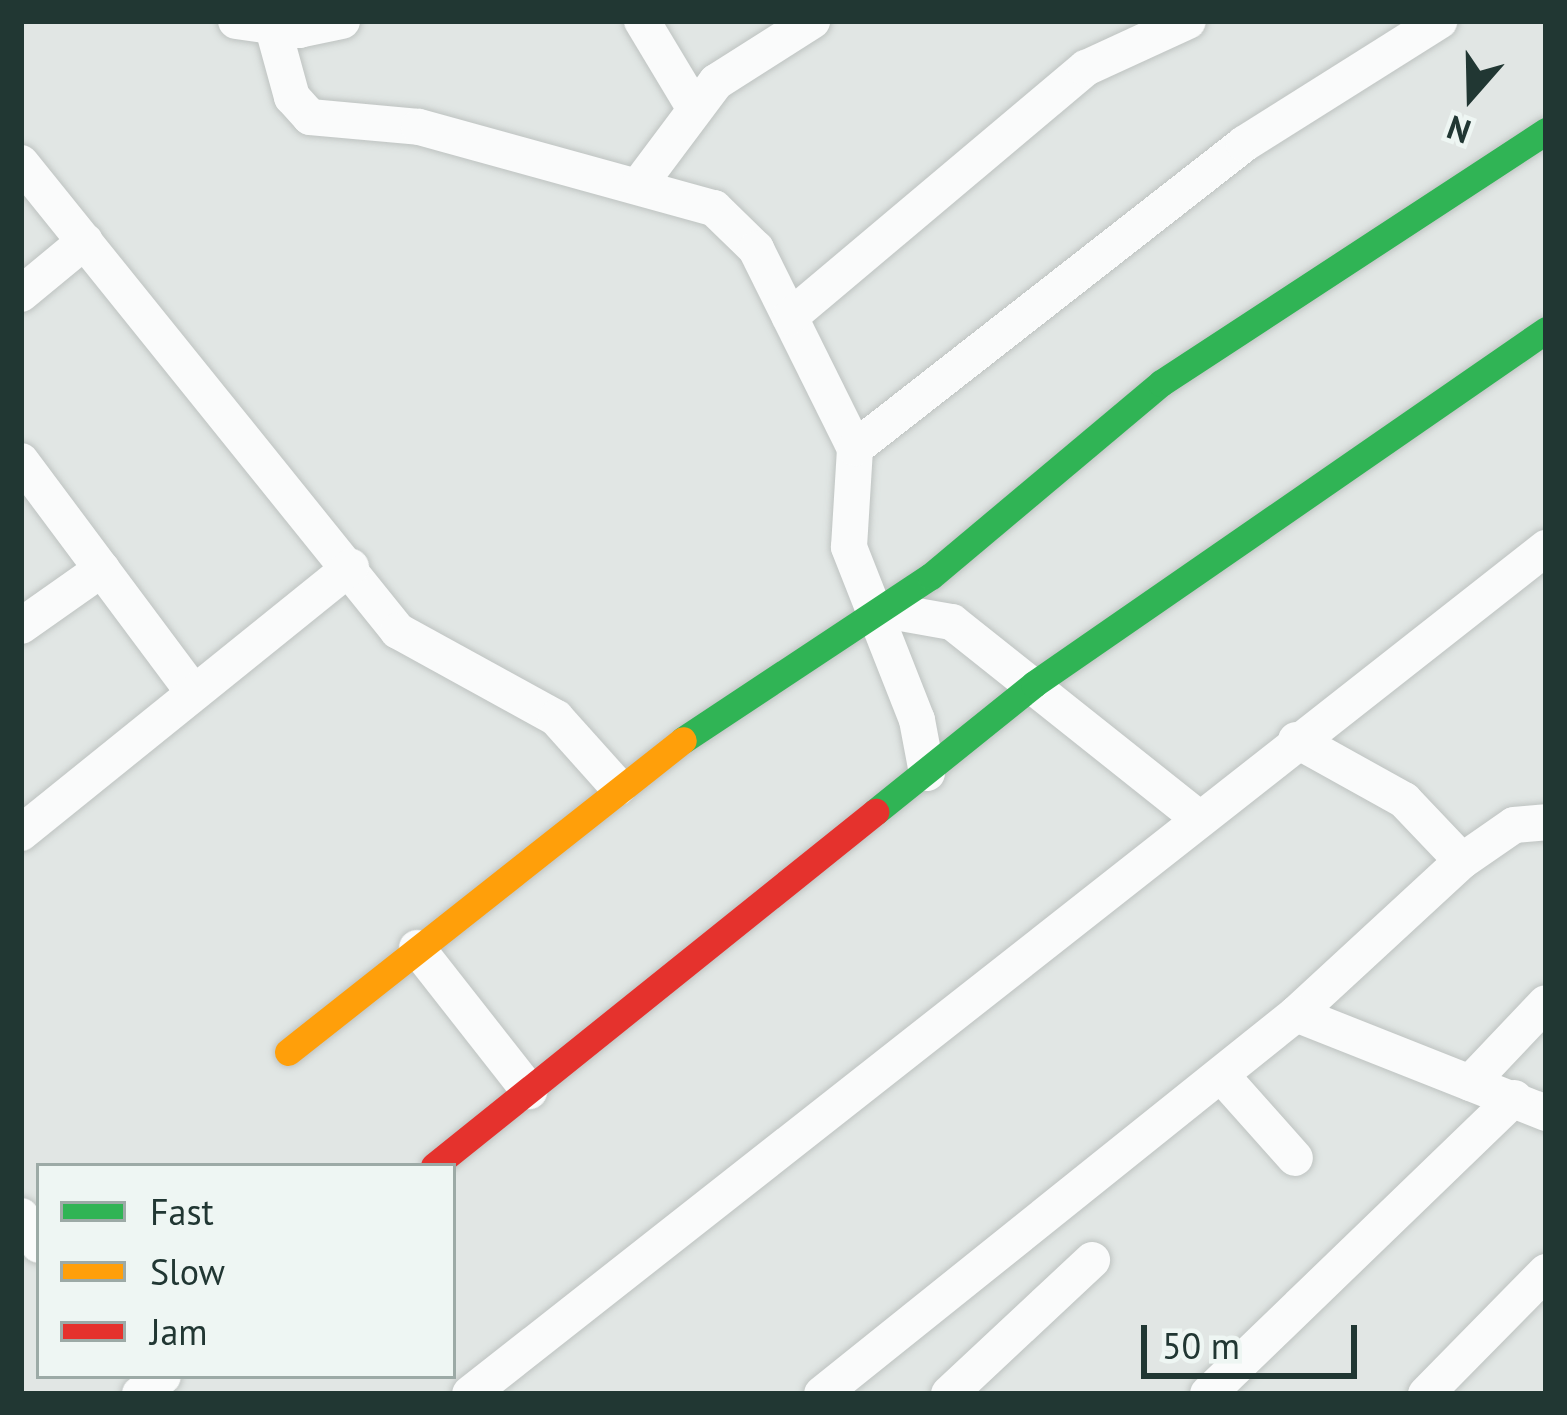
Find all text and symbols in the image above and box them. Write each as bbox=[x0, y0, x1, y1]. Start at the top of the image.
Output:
north arrow bbox=[1411, 36, 1531, 156]
text: N bbox=[1441, 106, 1476, 154]
legend bbox=[36, 1163, 456, 1379]
text: Fast bbox=[150, 1188, 214, 1235]
text: Slow bbox=[150, 1248, 225, 1295]
scale bar bbox=[1147, 1301, 1363, 1375]
text: Jam bbox=[150, 1308, 208, 1355]
text: 50 m bbox=[1162, 1322, 1240, 1369]

